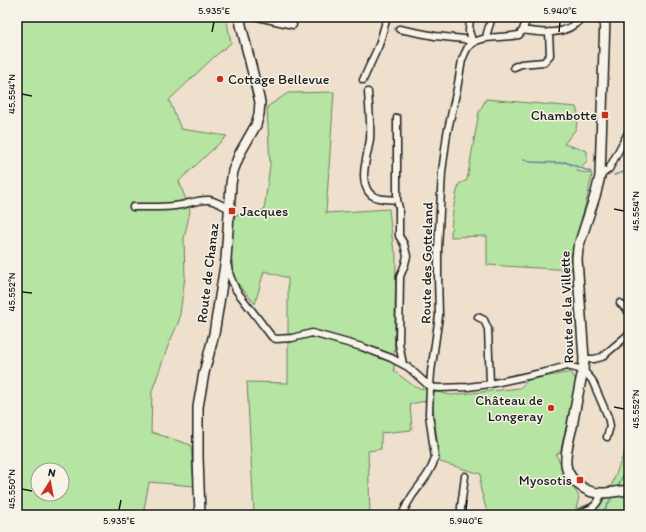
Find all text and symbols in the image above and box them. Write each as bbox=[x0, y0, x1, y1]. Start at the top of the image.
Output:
text: 5.935°E bbox=[198, 4, 231, 17]
text: 5.940°E bbox=[543, 4, 577, 17]
place label: Cottage Bellevue bbox=[228, 71, 330, 88]
text: 45.554°N bbox=[5, 74, 18, 114]
marker: Cottage Bellevue bbox=[215, 74, 225, 84]
place label: Chambotte bbox=[531, 107, 597, 124]
marker: Chambotte bbox=[600, 110, 610, 120]
text: 45.554°N bbox=[629, 191, 642, 231]
street label: Route des Gotteland bbox=[417, 202, 437, 324]
place label: Jacques bbox=[240, 203, 288, 220]
marker: Jacques bbox=[227, 206, 237, 216]
street label: Route de Chanaz bbox=[193, 221, 223, 324]
street label: Route de la Villette bbox=[557, 250, 577, 364]
text: 45.552°N bbox=[5, 272, 18, 312]
text: 45.552°N bbox=[629, 389, 642, 429]
place label: Château de Longeray bbox=[475, 392, 543, 425]
marker: Château de Longeray bbox=[546, 403, 556, 413]
north arrow bbox=[30, 462, 70, 502]
text: N bbox=[47, 466, 57, 480]
text: 45.550°N bbox=[5, 469, 18, 509]
place label: Myosotis bbox=[519, 472, 572, 489]
marker: Myosotis bbox=[575, 475, 585, 485]
text: 5.935°E bbox=[103, 514, 136, 527]
text: 5.940°E bbox=[449, 514, 483, 527]

